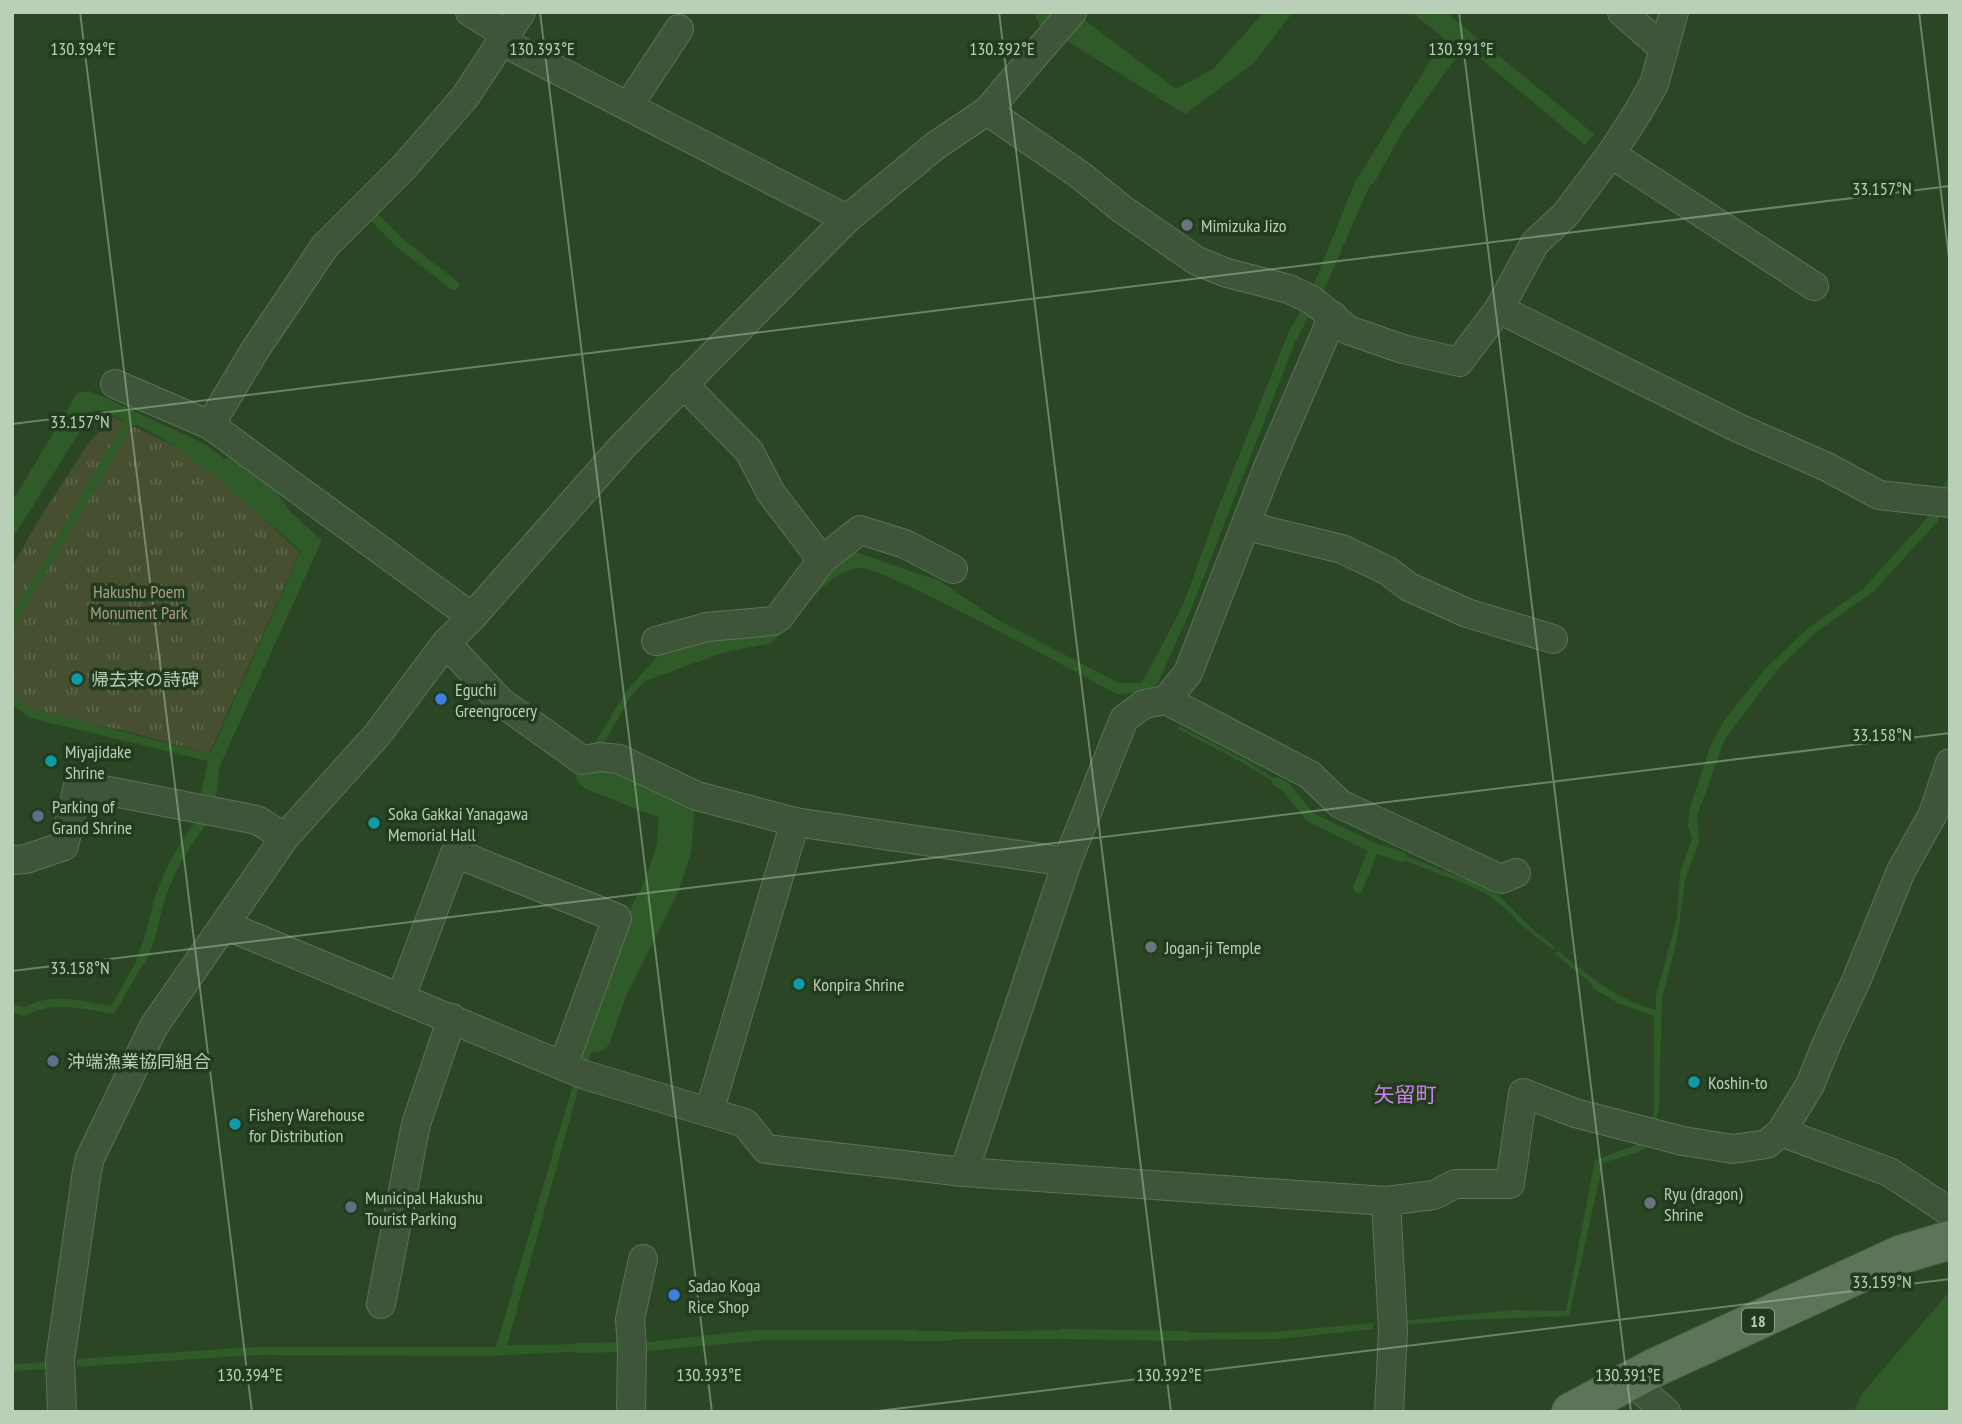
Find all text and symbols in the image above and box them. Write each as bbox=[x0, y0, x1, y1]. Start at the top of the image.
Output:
text: 130.394°E bbox=[50, 37, 116, 60]
text: 130.393°E bbox=[509, 37, 575, 60]
text: 130.392°E bbox=[969, 37, 1035, 60]
text: 130.391°E bbox=[1428, 37, 1494, 60]
text: 33.157°N bbox=[1852, 177, 1912, 200]
place label: Mimizuka Jizo bbox=[1201, 214, 1287, 237]
marker: Mimizuka Jizo bbox=[1179, 217, 1195, 233]
text: 33.157°N bbox=[50, 410, 110, 433]
park label: Hakushu Poem Monument Park bbox=[90, 580, 188, 624]
place label: 帰去来の詩碑 bbox=[91, 668, 199, 691]
marker: 帰去来の詩碑 bbox=[69, 671, 85, 687]
place label: Eguchi Greengrocery bbox=[455, 678, 537, 722]
marker: Eguchi Greengrocery bbox=[433, 691, 449, 707]
text: 33.158°N bbox=[1852, 723, 1912, 746]
place label: Miyajidake Shrine bbox=[65, 740, 131, 784]
marker: Miyajidake Shrine bbox=[43, 753, 59, 769]
place label: Parking of Grand Shrine bbox=[52, 795, 132, 839]
place label: Soka Gakkai Yanagawa Memorial Hall bbox=[388, 802, 528, 846]
marker: Parking of Grand Shrine bbox=[30, 808, 46, 824]
marker: Soka Gakkai Yanagawa Memorial Hall bbox=[366, 815, 382, 831]
place label: Jogan-ji Temple bbox=[1164, 936, 1261, 959]
marker: Jogan-ji Temple bbox=[1143, 939, 1159, 955]
text: 33.158°N bbox=[50, 956, 110, 979]
place label: Konpira Shrine bbox=[813, 973, 904, 996]
marker: Konpira Shrine bbox=[791, 976, 807, 992]
place label: 沖端漁業協同組合 bbox=[67, 1050, 211, 1073]
marker: 沖端漁業協同組合 bbox=[45, 1053, 61, 1069]
place label: Koshin-to bbox=[1708, 1071, 1768, 1094]
marker: Koshin-to bbox=[1686, 1074, 1702, 1090]
district label: 矢留町 bbox=[1374, 1081, 1437, 1108]
place label: Fishery Warehouse for Distribution bbox=[249, 1103, 365, 1147]
marker: Fishery Warehouse for Distribution bbox=[227, 1116, 243, 1132]
place label: Ryu (dragon) Shrine bbox=[1664, 1182, 1743, 1226]
place label: Municipal Hakushu Tourist Parking bbox=[365, 1186, 483, 1230]
marker: Ryu (dragon) Shrine bbox=[1642, 1195, 1658, 1211]
marker: Municipal Hakushu Tourist Parking bbox=[343, 1199, 359, 1215]
text: 33.159°N bbox=[1852, 1270, 1912, 1293]
place label: Sadao Koga Rice Shop bbox=[688, 1274, 760, 1318]
marker: Sadao Koga Rice Shop bbox=[666, 1287, 682, 1303]
road number: 18 bbox=[1742, 1308, 1774, 1334]
text: 130.394°E bbox=[217, 1363, 283, 1386]
text: 130.393°E bbox=[676, 1363, 742, 1386]
text: 130.392°E bbox=[1136, 1363, 1202, 1386]
text: 130.391°E bbox=[1595, 1363, 1661, 1386]

